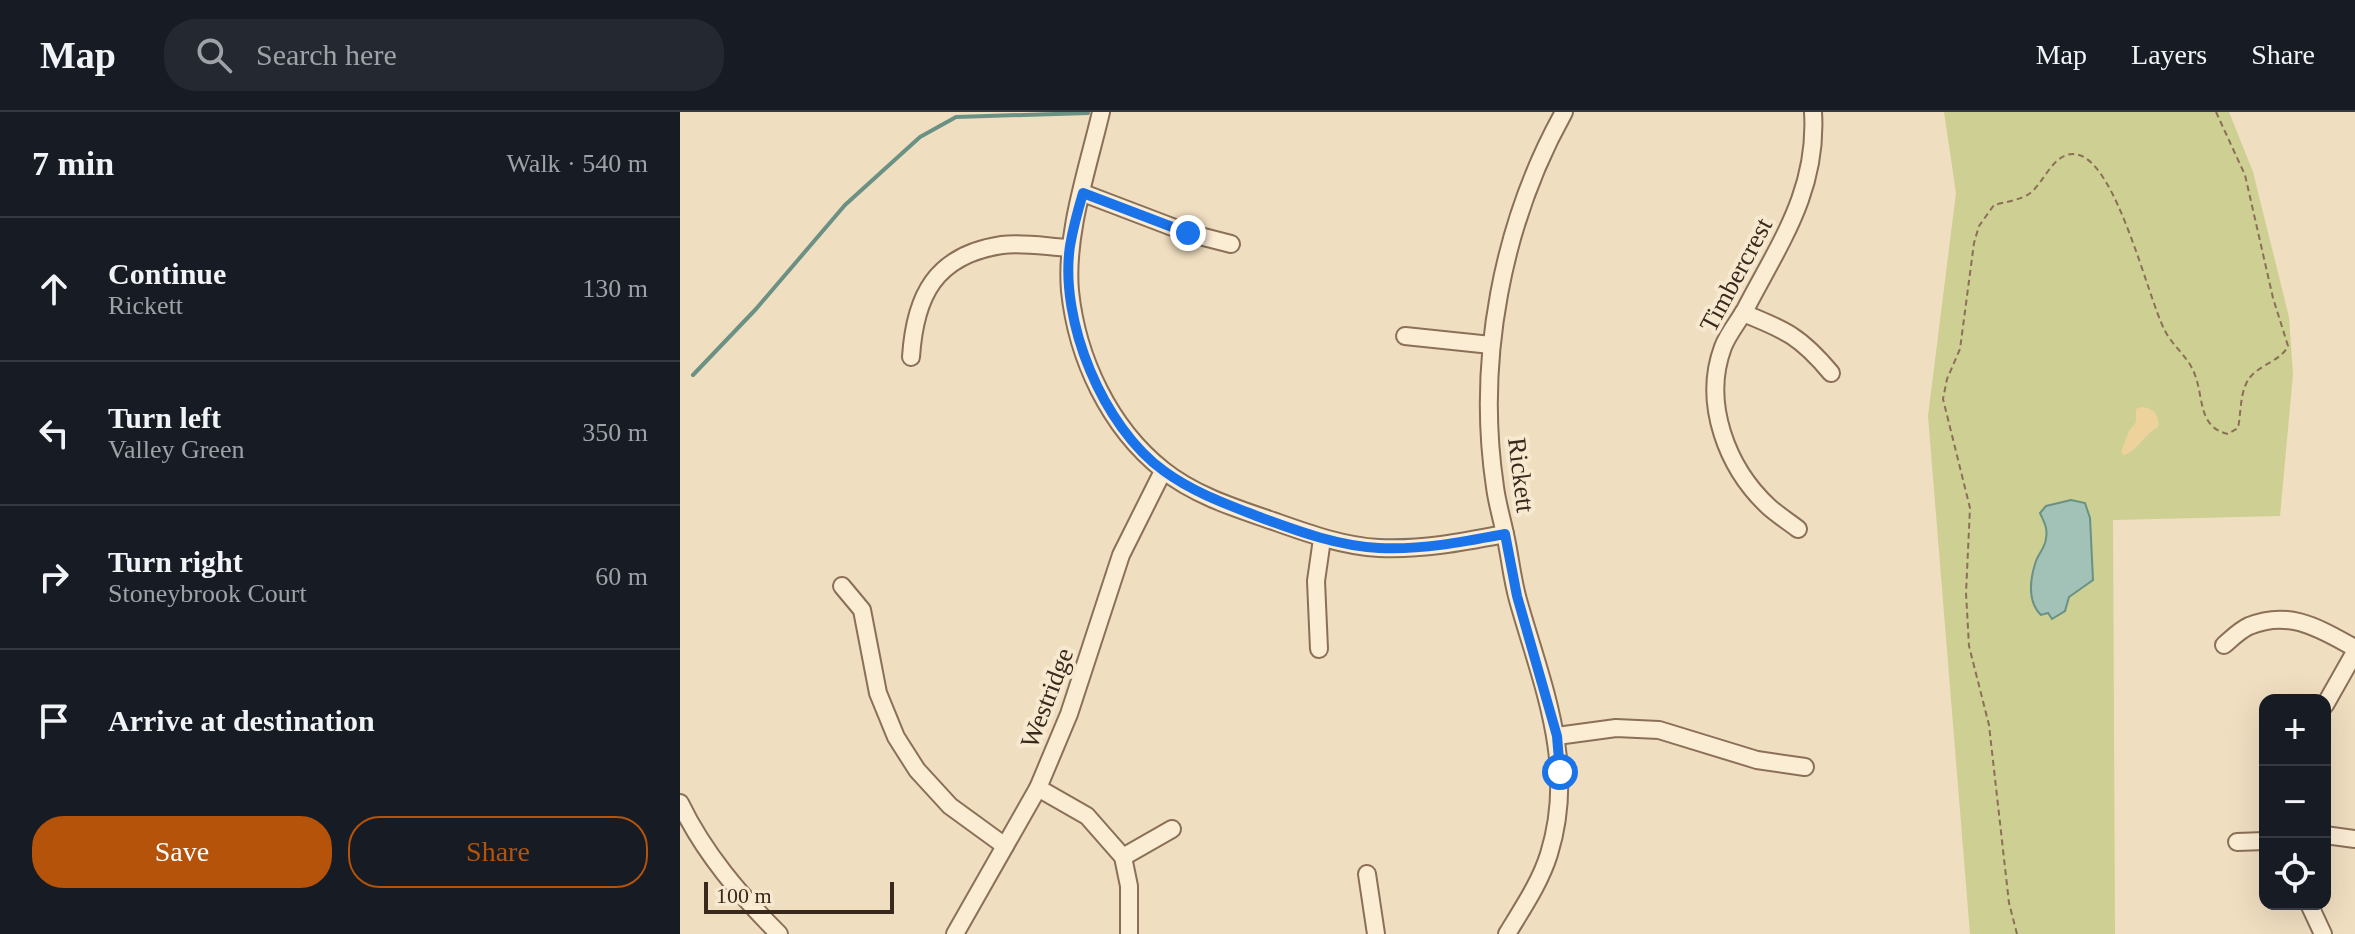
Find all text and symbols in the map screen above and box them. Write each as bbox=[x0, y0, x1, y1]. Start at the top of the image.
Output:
search box bbox=[164, 19, 724, 91]
icon: search bbox=[192, 33, 236, 77]
text: Map bbox=[40, 34, 116, 76]
text: Search here bbox=[256, 38, 397, 71]
text: Map bbox=[2036, 39, 2087, 70]
text: Layers bbox=[2131, 39, 2207, 70]
text: Share bbox=[2251, 39, 2315, 70]
text: 7 min bbox=[32, 145, 114, 182]
text: Walk · 540 m bbox=[506, 149, 648, 178]
street label: Timbercrest bbox=[1694, 212, 1778, 337]
route end bbox=[1170, 215, 1206, 251]
text: Continue bbox=[108, 257, 226, 290]
icon: ahead bbox=[32, 267, 76, 311]
text: 130 m bbox=[582, 274, 648, 303]
text: Rickett bbox=[108, 291, 183, 320]
text: Turn left bbox=[108, 401, 221, 434]
icon: left bbox=[32, 411, 76, 455]
text: 350 m bbox=[582, 418, 648, 447]
text: Valley Green bbox=[108, 435, 244, 464]
street label: Rickett bbox=[1502, 436, 1540, 515]
text: Turn right bbox=[108, 545, 243, 578]
icon: right bbox=[32, 555, 76, 599]
text: 60 m bbox=[595, 562, 648, 591]
text: Stoneybrook Court bbox=[108, 579, 307, 608]
street label: Westridge bbox=[1015, 644, 1079, 752]
map controls bbox=[2259, 694, 2331, 910]
button: + bbox=[2259, 694, 2331, 766]
icon: arrive bbox=[32, 699, 76, 743]
text: Arrive at destination bbox=[108, 704, 375, 737]
route start bbox=[1542, 754, 1578, 790]
button: − bbox=[2259, 766, 2331, 838]
button: Save bbox=[32, 816, 332, 888]
button: Share bbox=[348, 816, 648, 888]
button: locate bbox=[2259, 838, 2331, 910]
scale bar bbox=[704, 878, 894, 914]
text: 100 m bbox=[716, 883, 772, 908]

